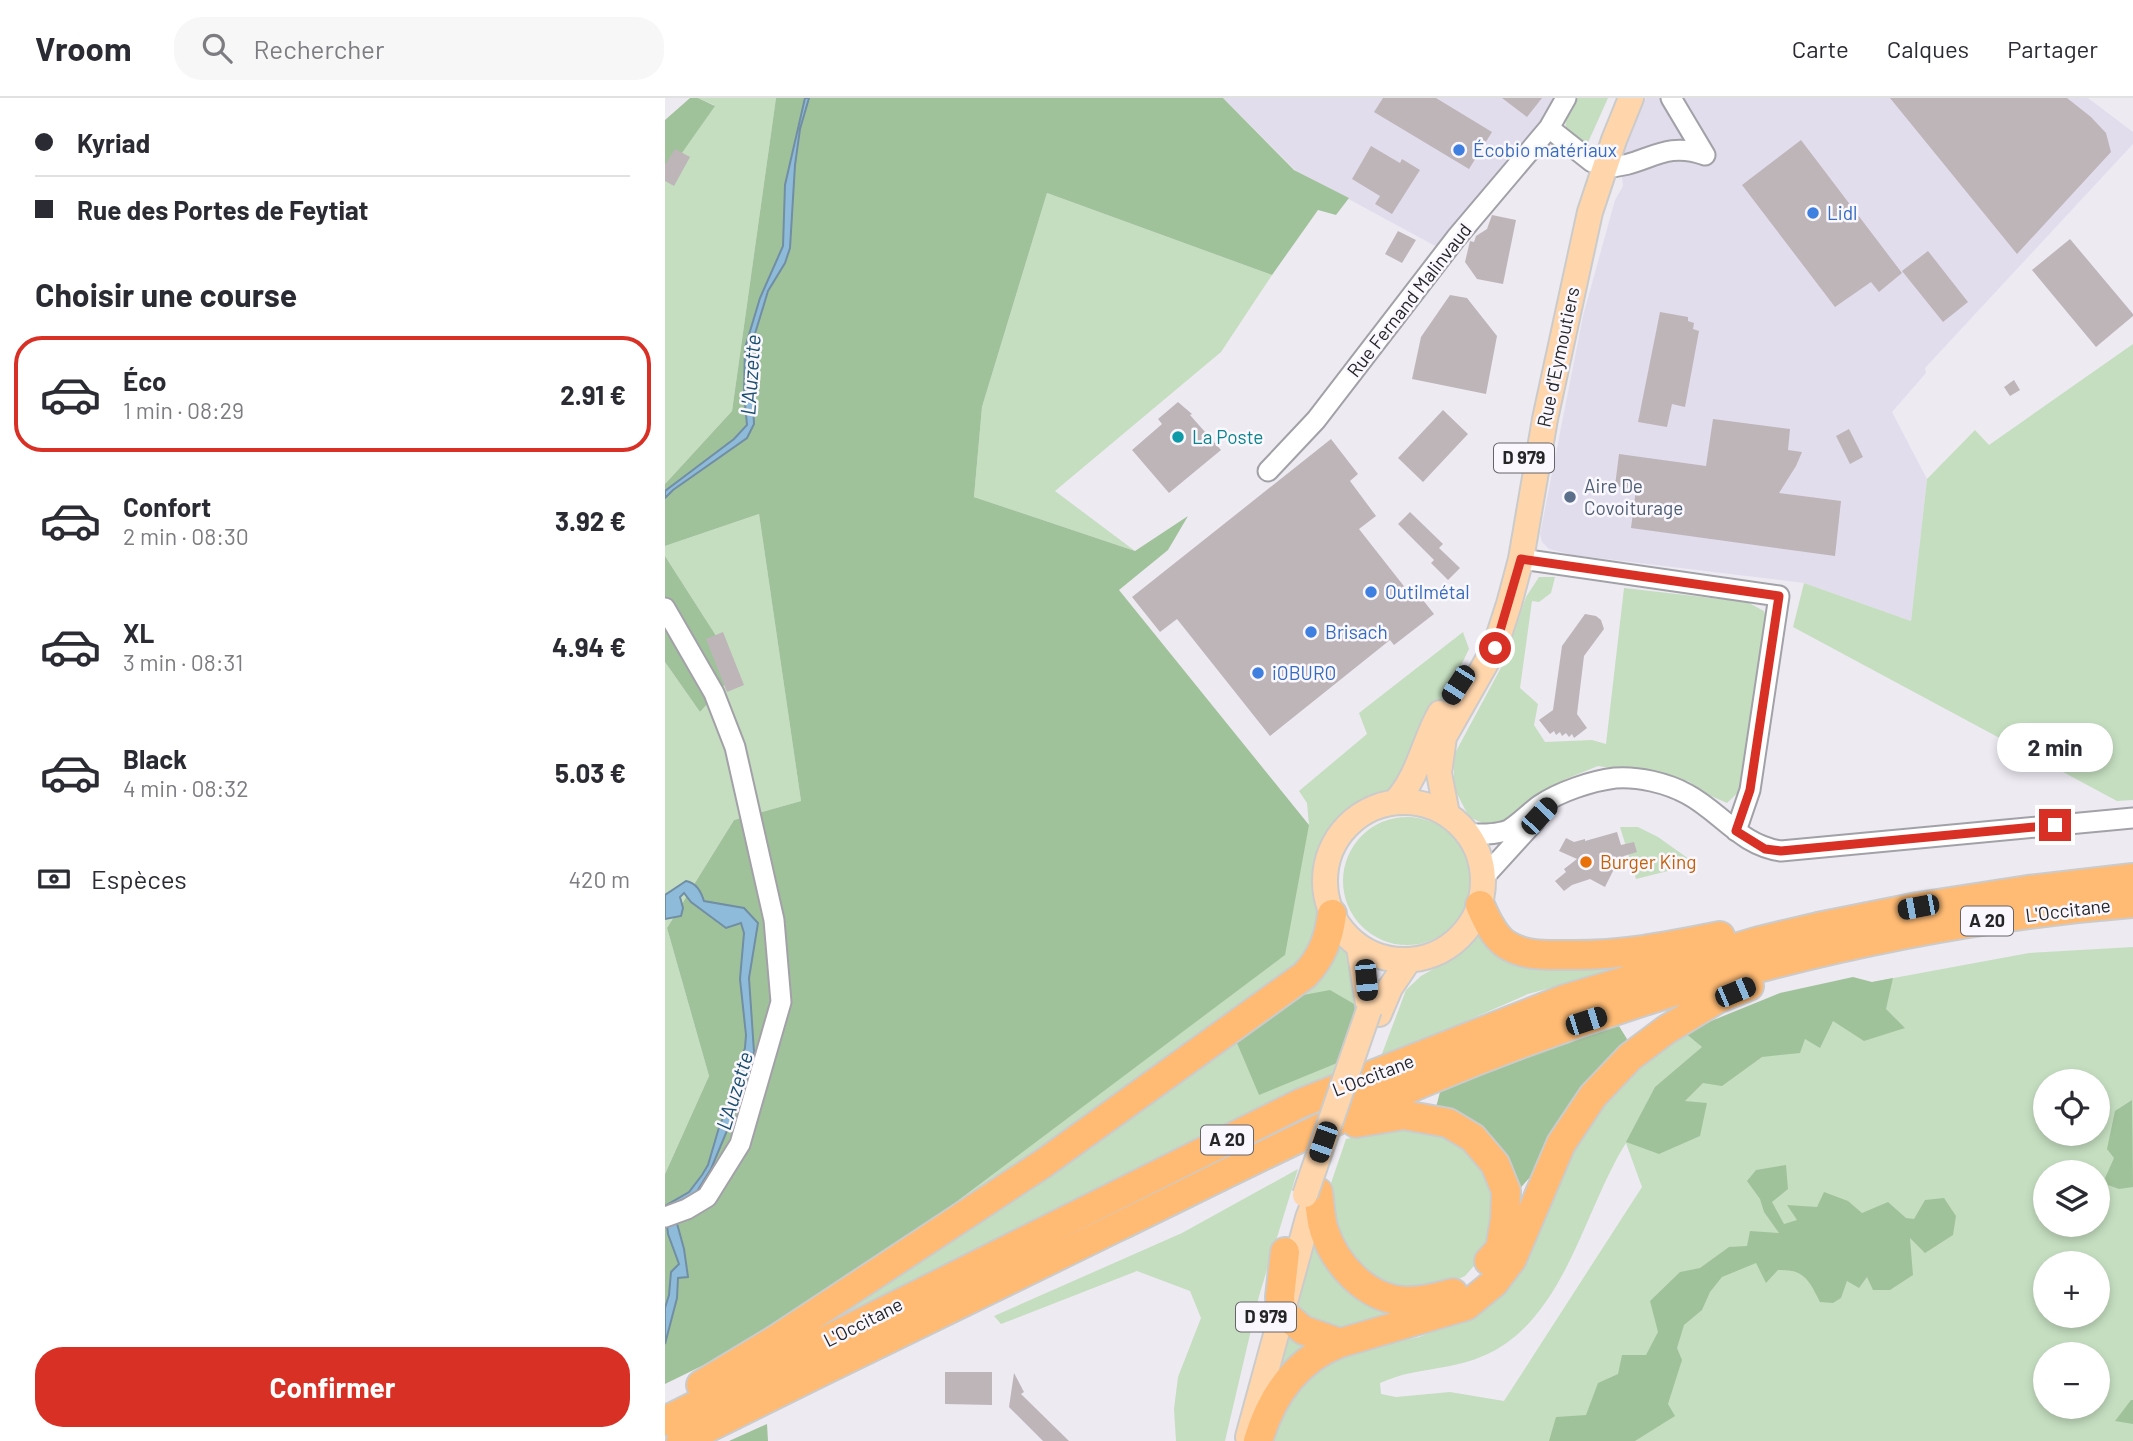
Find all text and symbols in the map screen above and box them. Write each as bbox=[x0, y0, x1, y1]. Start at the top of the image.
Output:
search box bbox=[174, 17, 664, 80]
text: Vroom bbox=[35, 28, 132, 68]
icon: search bbox=[198, 29, 236, 67]
text: Rechercher bbox=[254, 33, 384, 64]
text: Carte bbox=[1792, 34, 1849, 63]
text: Calques bbox=[1887, 34, 1969, 63]
text: Partager bbox=[2007, 34, 2098, 63]
text: Kyriad bbox=[77, 127, 150, 158]
place label: Écobio matériaux bbox=[1473, 138, 1617, 161]
marker: Écobio matériaux bbox=[1451, 142, 1467, 158]
text: Rue des Portes de Feytiat bbox=[77, 194, 368, 225]
place label: Lidl bbox=[1827, 201, 1857, 224]
marker: Lidl bbox=[1805, 205, 1821, 221]
street label: Rue Fernand Malinvaud bbox=[1341, 218, 1476, 381]
text: Choisir une course bbox=[35, 275, 297, 313]
street label: Rue d'Eymoutiers bbox=[1531, 285, 1584, 429]
water label: L'Auzette bbox=[734, 334, 765, 416]
icon: car bbox=[39, 363, 102, 426]
text: Éco bbox=[123, 365, 166, 396]
text: 2.91 € bbox=[560, 379, 626, 410]
text: 1 min · 08:29 bbox=[123, 396, 244, 424]
place label: La Poste bbox=[1192, 425, 1263, 448]
marker: La Poste bbox=[1170, 429, 1186, 445]
road number: D 979 bbox=[1494, 444, 1554, 472]
place label: Aire De Covoiturage bbox=[1584, 474, 1683, 519]
icon: car bbox=[39, 489, 102, 552]
marker: Aire De Covoiturage bbox=[1562, 489, 1578, 505]
text: Confort bbox=[123, 491, 211, 522]
text: 3.92 € bbox=[555, 505, 626, 536]
text: 2 min · 08:30 bbox=[123, 522, 249, 550]
place label: Outilmétal bbox=[1385, 580, 1470, 603]
marker: Outilmétal bbox=[1363, 584, 1379, 600]
icon: car bbox=[39, 615, 102, 678]
text: XL bbox=[123, 617, 154, 648]
place label: Brisach bbox=[1325, 620, 1388, 643]
marker: Brisach bbox=[1303, 624, 1319, 640]
text: 4.94 € bbox=[552, 631, 626, 662]
route start bbox=[1479, 632, 1511, 664]
text: 3 min · 08:31 bbox=[123, 648, 243, 676]
place label: iOBURO bbox=[1272, 661, 1336, 684]
car bbox=[1438, 662, 1479, 708]
marker: iOBURO bbox=[1250, 665, 1266, 681]
callout: 2 min bbox=[1997, 724, 2113, 772]
text: 2 min bbox=[2027, 733, 2083, 761]
icon: car bbox=[39, 741, 102, 804]
text: Black bbox=[123, 743, 187, 774]
text: 5.03 € bbox=[555, 757, 626, 788]
text: 4 min · 08:32 bbox=[123, 774, 249, 802]
car bbox=[1517, 793, 1562, 839]
route end bbox=[2039, 809, 2071, 841]
place label: Burger King bbox=[1600, 850, 1696, 873]
marker: Burger King bbox=[1578, 854, 1594, 870]
icon: cash bbox=[35, 860, 73, 898]
text: Espèces bbox=[91, 863, 187, 894]
text: 420 m bbox=[568, 865, 630, 893]
car bbox=[1896, 893, 1941, 921]
street label: L'Occitane bbox=[2024, 893, 2112, 926]
road number: A 20 bbox=[1961, 906, 2013, 936]
car bbox=[1354, 958, 1379, 1002]
car bbox=[1712, 974, 1759, 1010]
car bbox=[1563, 1005, 1610, 1037]
water label: L'Auzette bbox=[710, 1048, 757, 1133]
street label: L'Occitane bbox=[1329, 1048, 1417, 1101]
map controls bbox=[2033, 1069, 2110, 1419]
button: locate bbox=[2033, 1069, 2110, 1146]
car bbox=[1307, 1119, 1340, 1165]
road number: A 20 bbox=[1201, 1126, 1253, 1154]
button: layers bbox=[2033, 1160, 2110, 1237]
button: + bbox=[2033, 1251, 2110, 1328]
street label: L'Occitane bbox=[819, 1292, 906, 1351]
road number: D 979 bbox=[1236, 1302, 1296, 1332]
button: − bbox=[2033, 1342, 2110, 1419]
button: Confirmer bbox=[35, 1347, 630, 1427]

